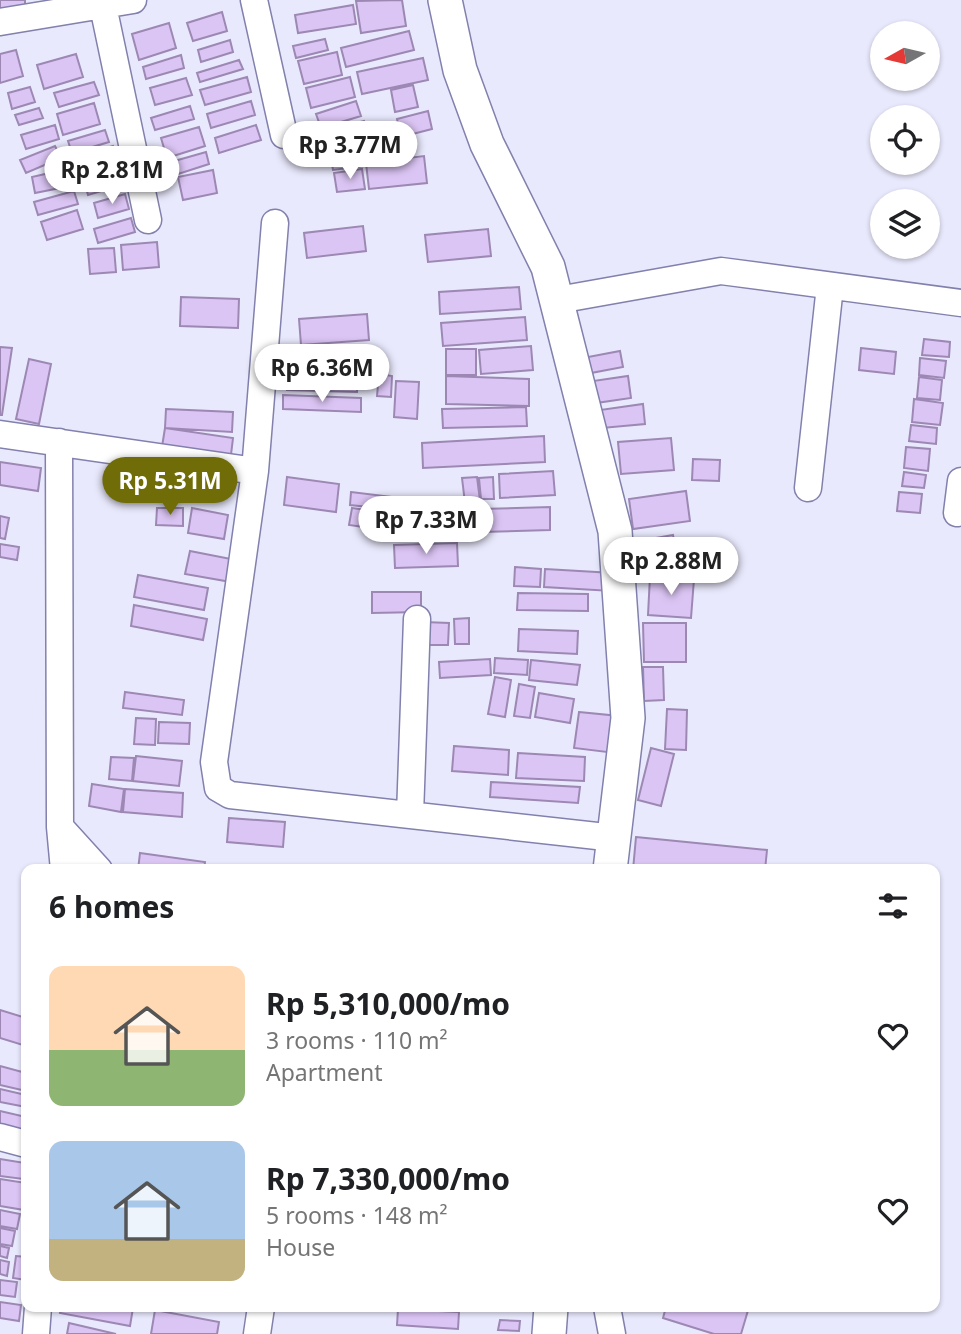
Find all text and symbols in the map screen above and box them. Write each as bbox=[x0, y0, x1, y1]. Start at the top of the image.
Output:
north arrow bbox=[870, 21, 940, 91]
map controls bbox=[870, 21, 940, 259]
button: locate bbox=[870, 105, 940, 175]
pin: Rp 3.77M bbox=[278, 122, 422, 181]
text: Rp 3.77M bbox=[298, 128, 402, 160]
pin: Rp 2.81M bbox=[40, 146, 184, 206]
text: Rp 2.81M bbox=[60, 153, 164, 185]
button: layers bbox=[870, 189, 940, 259]
pin: Rp 6.36M bbox=[250, 344, 394, 404]
text: Rp 6.36M bbox=[270, 351, 374, 383]
pin: Rp 5.31M bbox=[98, 458, 242, 517]
text: Rp 5.31M bbox=[118, 464, 222, 496]
pin: Rp 7.33M bbox=[354, 496, 498, 556]
text: Rp 7.33M bbox=[374, 503, 478, 535]
pin: Rp 2.88M bbox=[599, 538, 743, 597]
text: Rp 2.88M bbox=[619, 544, 723, 576]
text: 6 homes bbox=[49, 886, 174, 927]
icon: filters bbox=[874, 887, 912, 925]
text: Rp 5,310,000/mo bbox=[266, 983, 510, 1024]
icon: home bbox=[105, 994, 189, 1078]
icon: heart bbox=[874, 1017, 912, 1055]
text: 3 rooms · 110 m² bbox=[266, 1024, 448, 1056]
text: Apartment bbox=[266, 1056, 383, 1088]
text: Rp 7,330,000/mo bbox=[266, 1158, 510, 1199]
icon: home bbox=[105, 1169, 189, 1253]
icon: heart bbox=[874, 1192, 912, 1230]
text: 5 rooms · 148 m² bbox=[266, 1199, 448, 1231]
text: House bbox=[266, 1231, 335, 1263]

